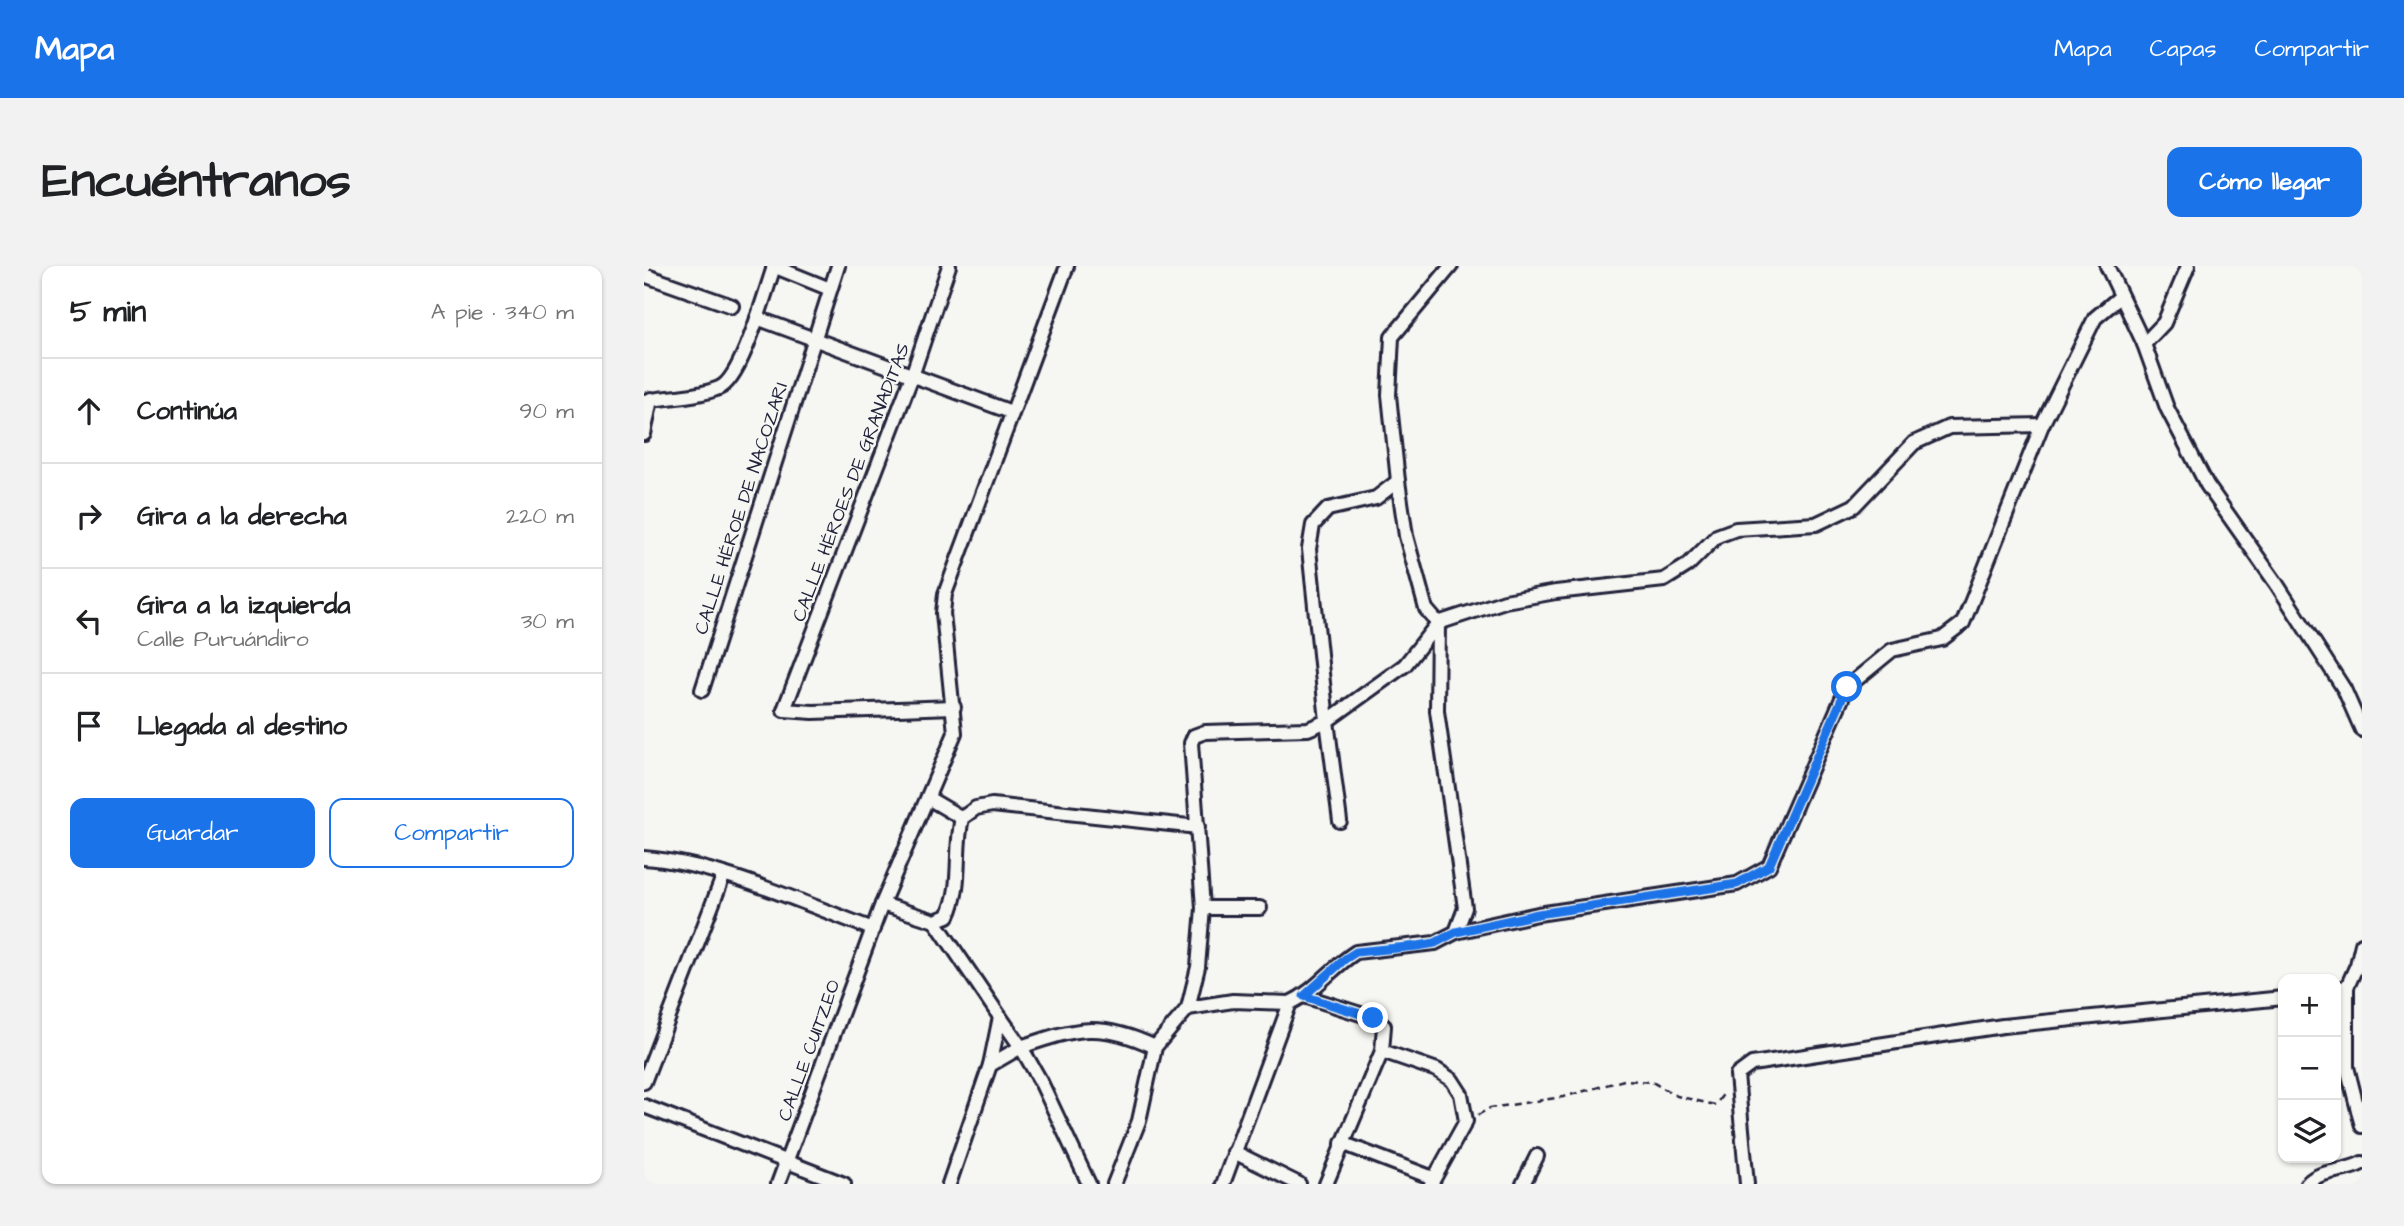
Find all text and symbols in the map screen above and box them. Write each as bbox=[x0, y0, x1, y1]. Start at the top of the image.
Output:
text: Mapa bbox=[35, 26, 114, 72]
text: Mapa bbox=[2054, 32, 2112, 66]
text: Capas bbox=[2150, 32, 2216, 66]
text: Compartir bbox=[2254, 32, 2369, 66]
button: Cómo llegar bbox=[2167, 147, 2362, 217]
text: Encuéntranos bbox=[42, 148, 351, 216]
text: 5 min bbox=[70, 291, 146, 333]
text: A pie · 340 m bbox=[431, 296, 574, 328]
street label: CALLE HÉROES DE GRANADITAS bbox=[786, 339, 917, 626]
street label: CALLE HÉROE DE NACOZARI bbox=[688, 379, 795, 638]
icon: ahead bbox=[70, 392, 108, 430]
text: Continúa bbox=[137, 393, 237, 429]
text: 90 m bbox=[519, 395, 574, 427]
icon: right bbox=[70, 497, 108, 535]
text: Gira a la derecha bbox=[137, 498, 347, 534]
text: 220 m bbox=[506, 500, 574, 532]
text: Gira a la izquierda bbox=[137, 587, 351, 623]
icon: left bbox=[70, 602, 108, 640]
text: 30 m bbox=[521, 605, 574, 637]
text: Calle Puruándiro bbox=[137, 623, 309, 655]
route start bbox=[1831, 671, 1862, 702]
icon: arrive bbox=[70, 707, 108, 745]
text: Llegada al destino bbox=[137, 708, 347, 744]
button: Guardar bbox=[70, 798, 315, 868]
button: Compartir bbox=[329, 798, 574, 868]
map controls bbox=[2278, 974, 2341, 1163]
button: + bbox=[2278, 974, 2341, 1037]
street label: CALLE CUITZEO bbox=[771, 976, 848, 1125]
route end bbox=[1357, 1002, 1388, 1033]
button: − bbox=[2278, 1037, 2341, 1100]
button: layers bbox=[2278, 1100, 2341, 1163]

